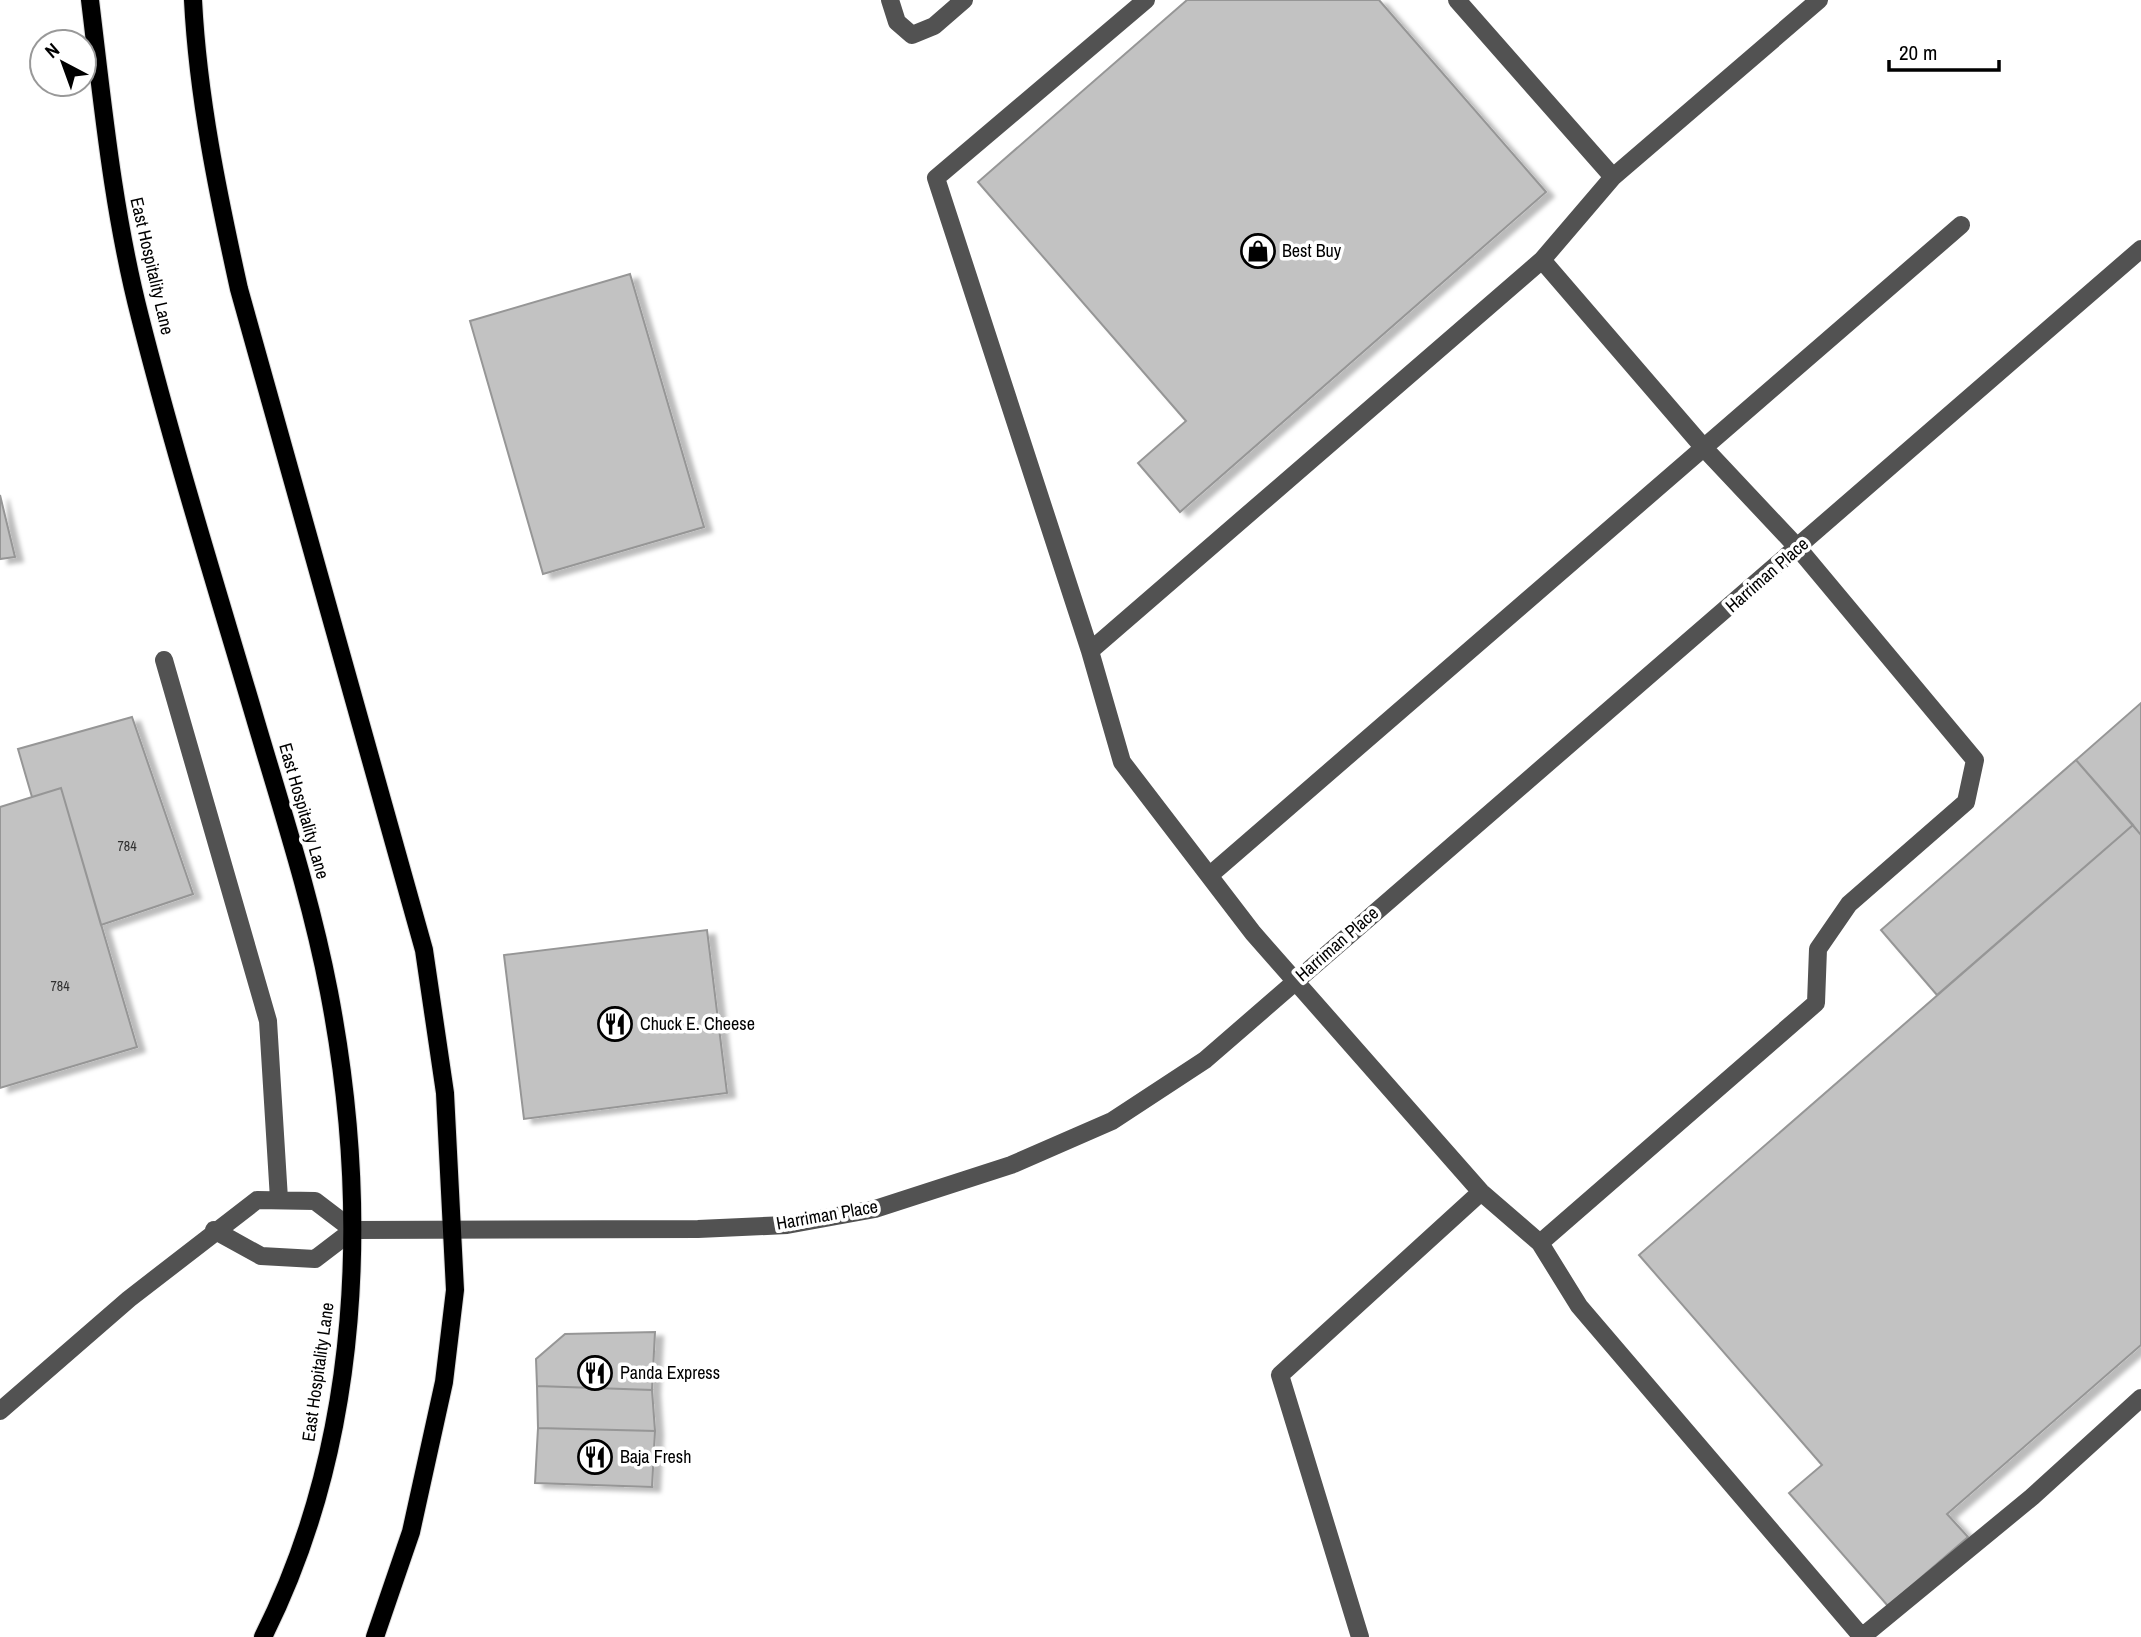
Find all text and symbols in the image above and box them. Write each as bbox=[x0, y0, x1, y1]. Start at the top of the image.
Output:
north arrow bbox=[28, 28, 98, 98]
scale bar bbox=[1889, 28, 1999, 72]
text: N bbox=[39, 37, 65, 64]
text: 20 m bbox=[1899, 38, 1937, 67]
street label: East Hospitality Lane bbox=[125, 195, 180, 337]
shop icon: Best Buy bbox=[1239, 232, 1277, 270]
place label: Best Buy bbox=[1282, 238, 1342, 263]
street label: Harriman Place bbox=[1720, 532, 1814, 618]
street label: East Hospitality Lane bbox=[273, 740, 336, 882]
house number: 784 bbox=[117, 837, 137, 855]
street label: Harriman Place bbox=[1290, 901, 1384, 987]
house number: 784 bbox=[50, 977, 70, 995]
restaurant icon: Chuck E. Cheese bbox=[596, 1005, 634, 1043]
place label: Chuck E. Cheese bbox=[640, 1011, 755, 1036]
street label: Harriman Place bbox=[774, 1193, 880, 1236]
street label: East Hospitality Lane bbox=[295, 1301, 340, 1443]
restaurant icon: Panda Express bbox=[576, 1354, 614, 1392]
place label: Panda Express bbox=[620, 1360, 720, 1385]
restaurant icon: Baja Fresh bbox=[576, 1438, 614, 1476]
place label: Baja Fresh bbox=[620, 1444, 691, 1469]

